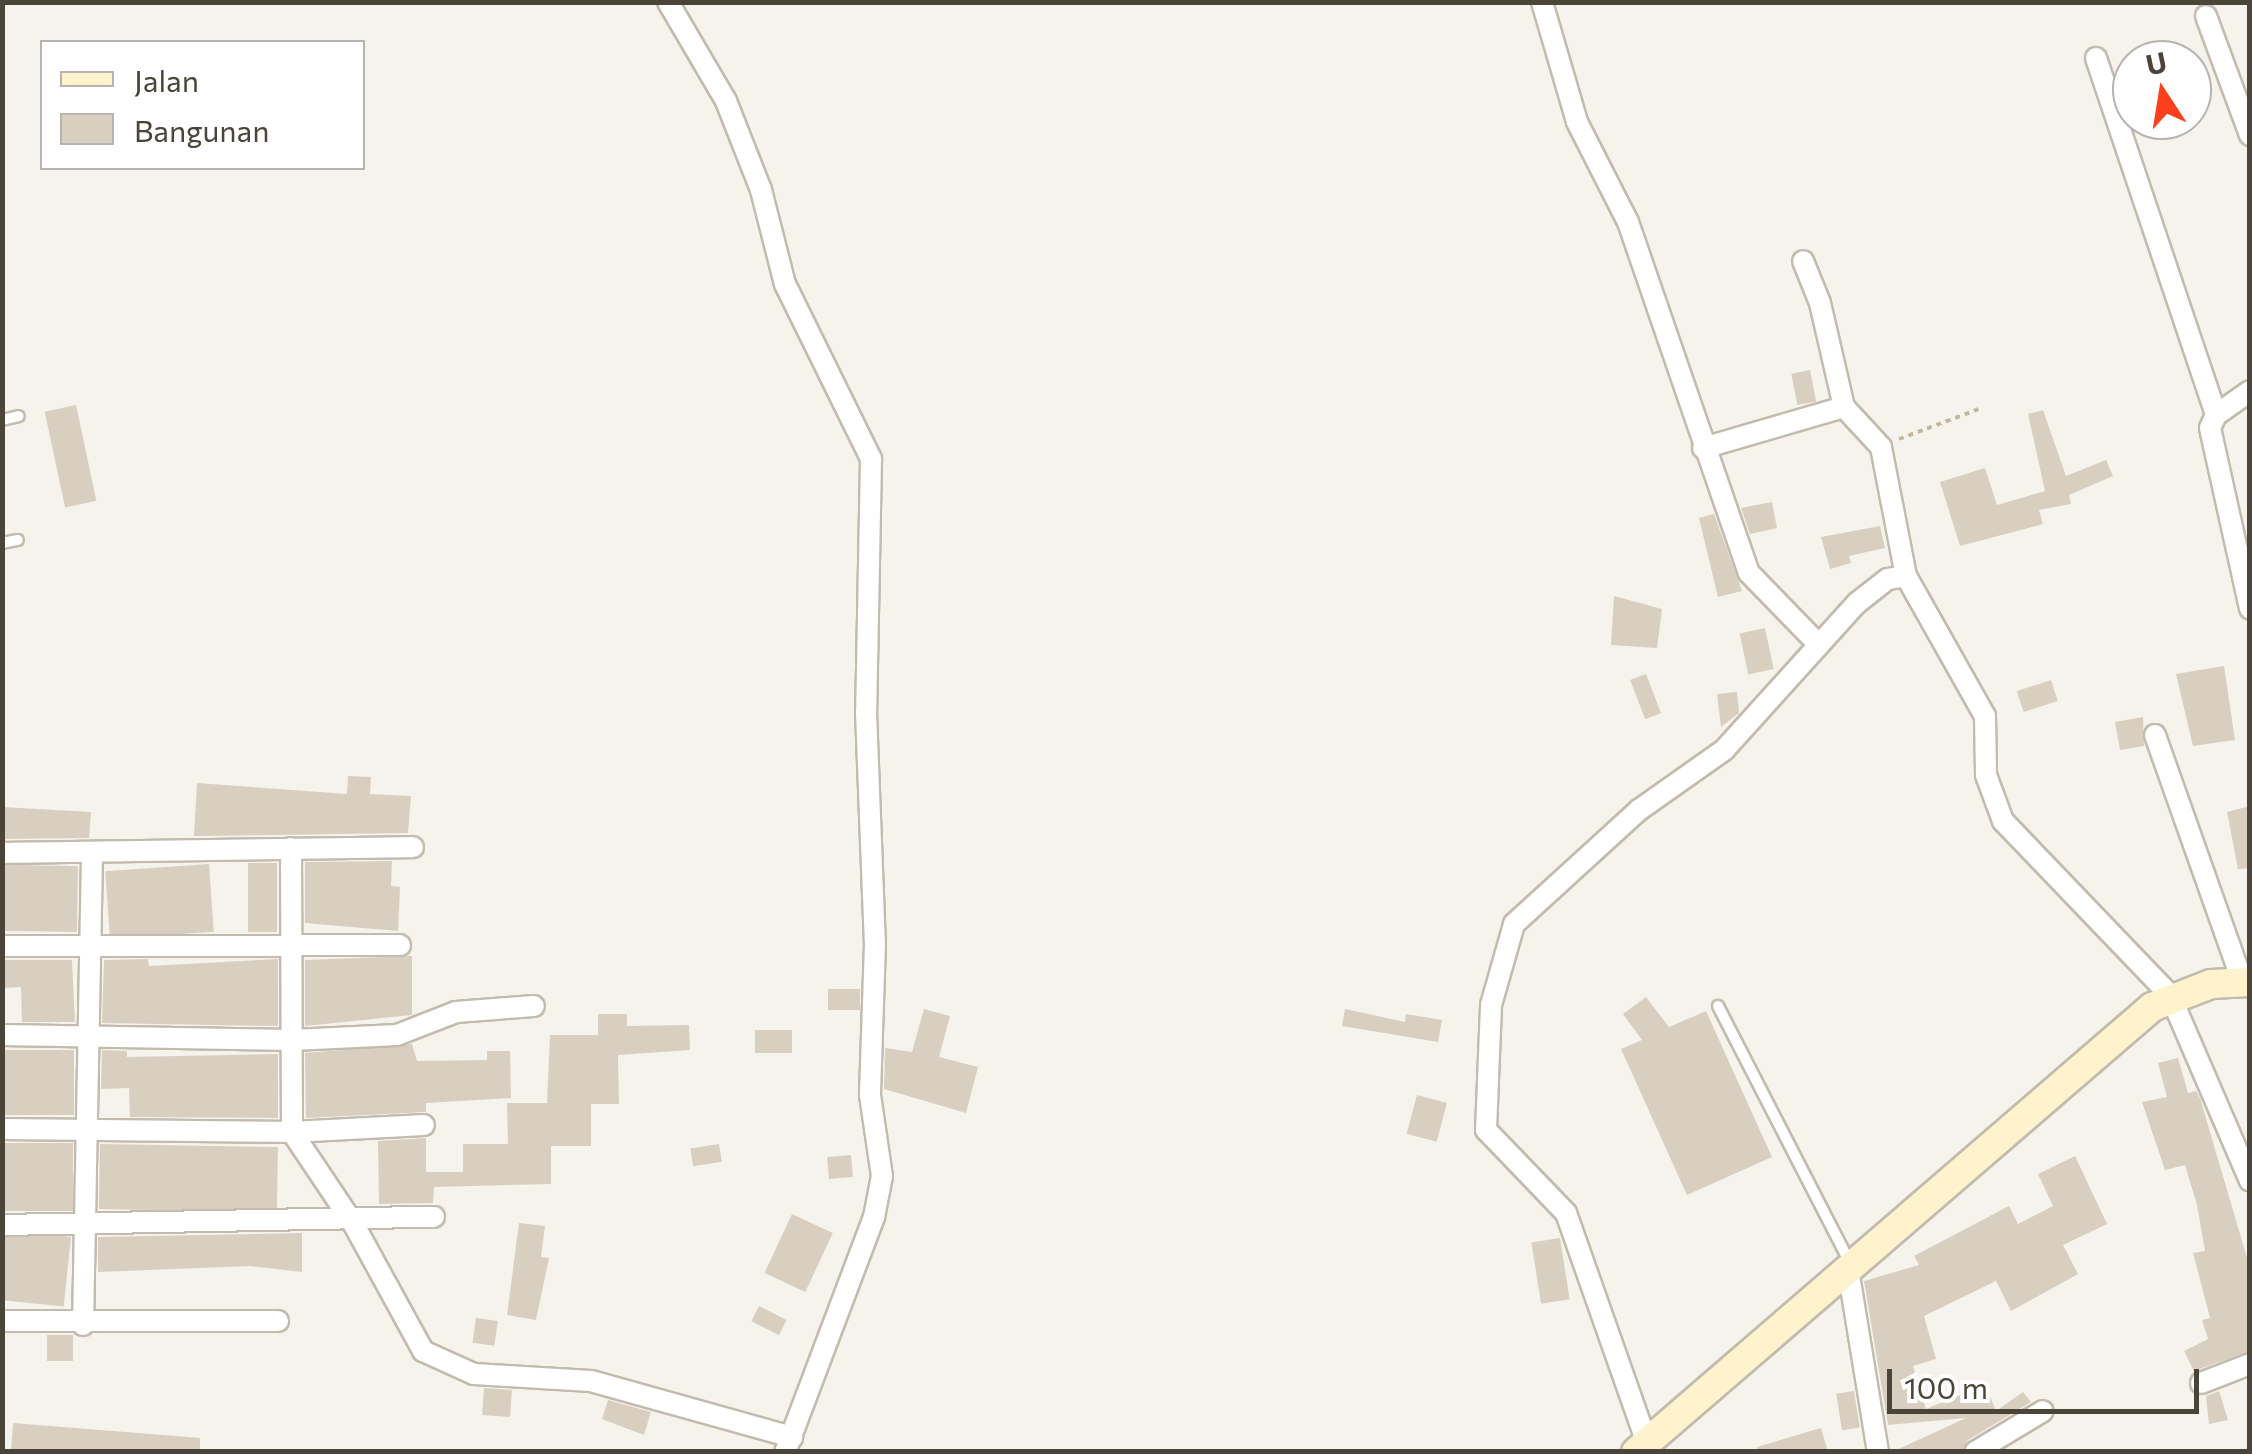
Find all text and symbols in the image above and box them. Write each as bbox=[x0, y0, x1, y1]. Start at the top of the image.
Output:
legend bbox=[40, 40, 365, 170]
north arrow bbox=[2112, 40, 2212, 140]
text: U bbox=[2143, 44, 2170, 81]
text: Jalan bbox=[134, 61, 199, 98]
text: Bangunan bbox=[134, 111, 269, 148]
scale bar bbox=[1892, 1349, 2204, 1411]
text: 100 m bbox=[1904, 1368, 1988, 1405]

